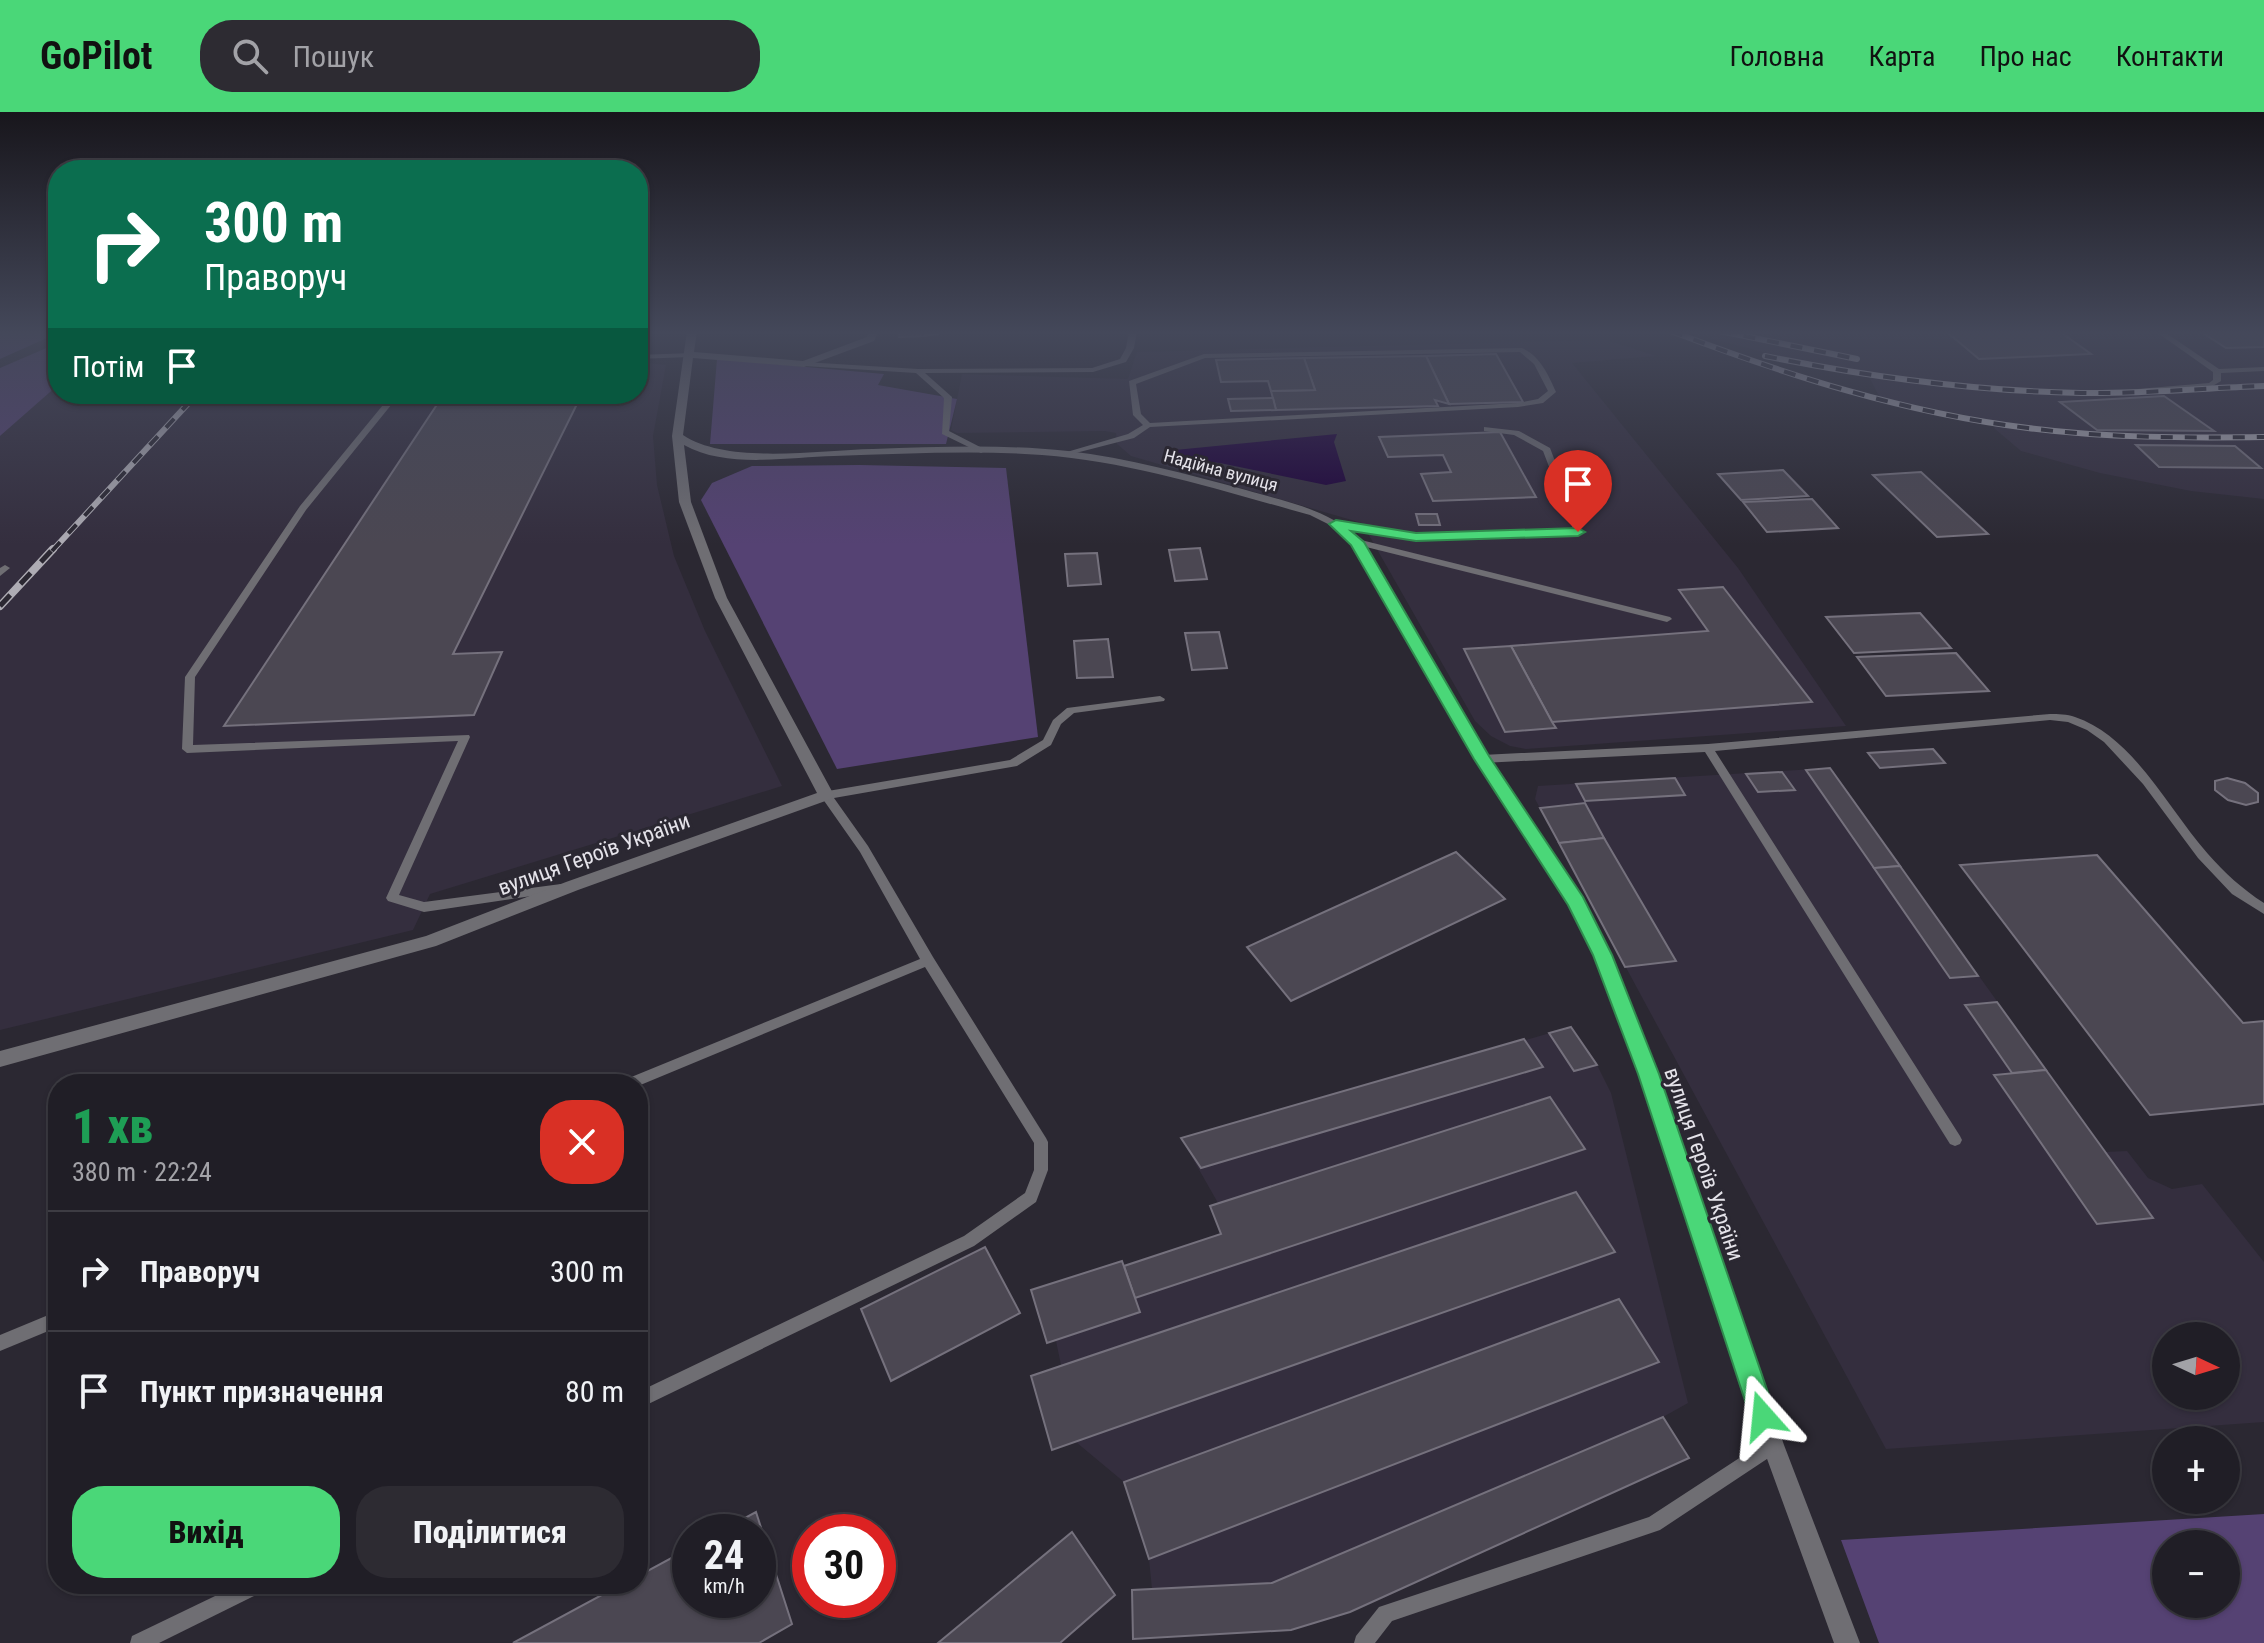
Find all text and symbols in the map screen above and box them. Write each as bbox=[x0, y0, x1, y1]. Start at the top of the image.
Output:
search box bbox=[200, 20, 760, 92]
text: GoPilot bbox=[40, 34, 152, 78]
icon: search bbox=[228, 34, 272, 78]
text: Пошук bbox=[292, 39, 374, 74]
text: Головна bbox=[1729, 40, 1824, 73]
text: Карта bbox=[1868, 40, 1935, 73]
text: Про нас bbox=[1979, 40, 2072, 73]
text: Контакти bbox=[2116, 40, 2224, 73]
text: 300 m bbox=[204, 190, 343, 256]
icon: right bbox=[72, 192, 176, 296]
text: Праворуч bbox=[204, 257, 347, 299]
icon: arrive bbox=[160, 344, 204, 388]
text: Потім bbox=[72, 349, 144, 384]
street label: Надійна вулиця bbox=[1162, 445, 1280, 495]
pin bbox=[1544, 450, 1612, 532]
icon: arrive bbox=[1556, 462, 1600, 506]
street label: вулиця Героїв України bbox=[495, 808, 693, 900]
street label: вулиця Героїв України bbox=[1659, 1064, 1749, 1264]
text: 1 хв bbox=[72, 1098, 153, 1155]
button: close bbox=[540, 1100, 624, 1184]
text: 380 m · 22:24 bbox=[72, 1157, 212, 1187]
icon: right bbox=[72, 1249, 116, 1293]
text: Праворуч bbox=[140, 1254, 260, 1289]
text: 300 m bbox=[550, 1254, 624, 1289]
north arrow bbox=[2152, 1322, 2240, 1410]
map controls bbox=[2152, 1322, 2240, 1618]
icon: arrive bbox=[72, 1369, 116, 1413]
text: Пункт призначення bbox=[140, 1374, 384, 1409]
text: 80 m bbox=[565, 1374, 624, 1409]
position arrow bbox=[1721, 1374, 1805, 1458]
button: + bbox=[2152, 1426, 2240, 1514]
button: Вихід bbox=[72, 1486, 340, 1578]
button: Поділитися bbox=[356, 1486, 624, 1578]
speed limit sign: 30 bbox=[792, 1514, 896, 1618]
button: − bbox=[2152, 1530, 2240, 1618]
text: 24 bbox=[704, 1532, 744, 1579]
text: km/h bbox=[703, 1574, 745, 1598]

